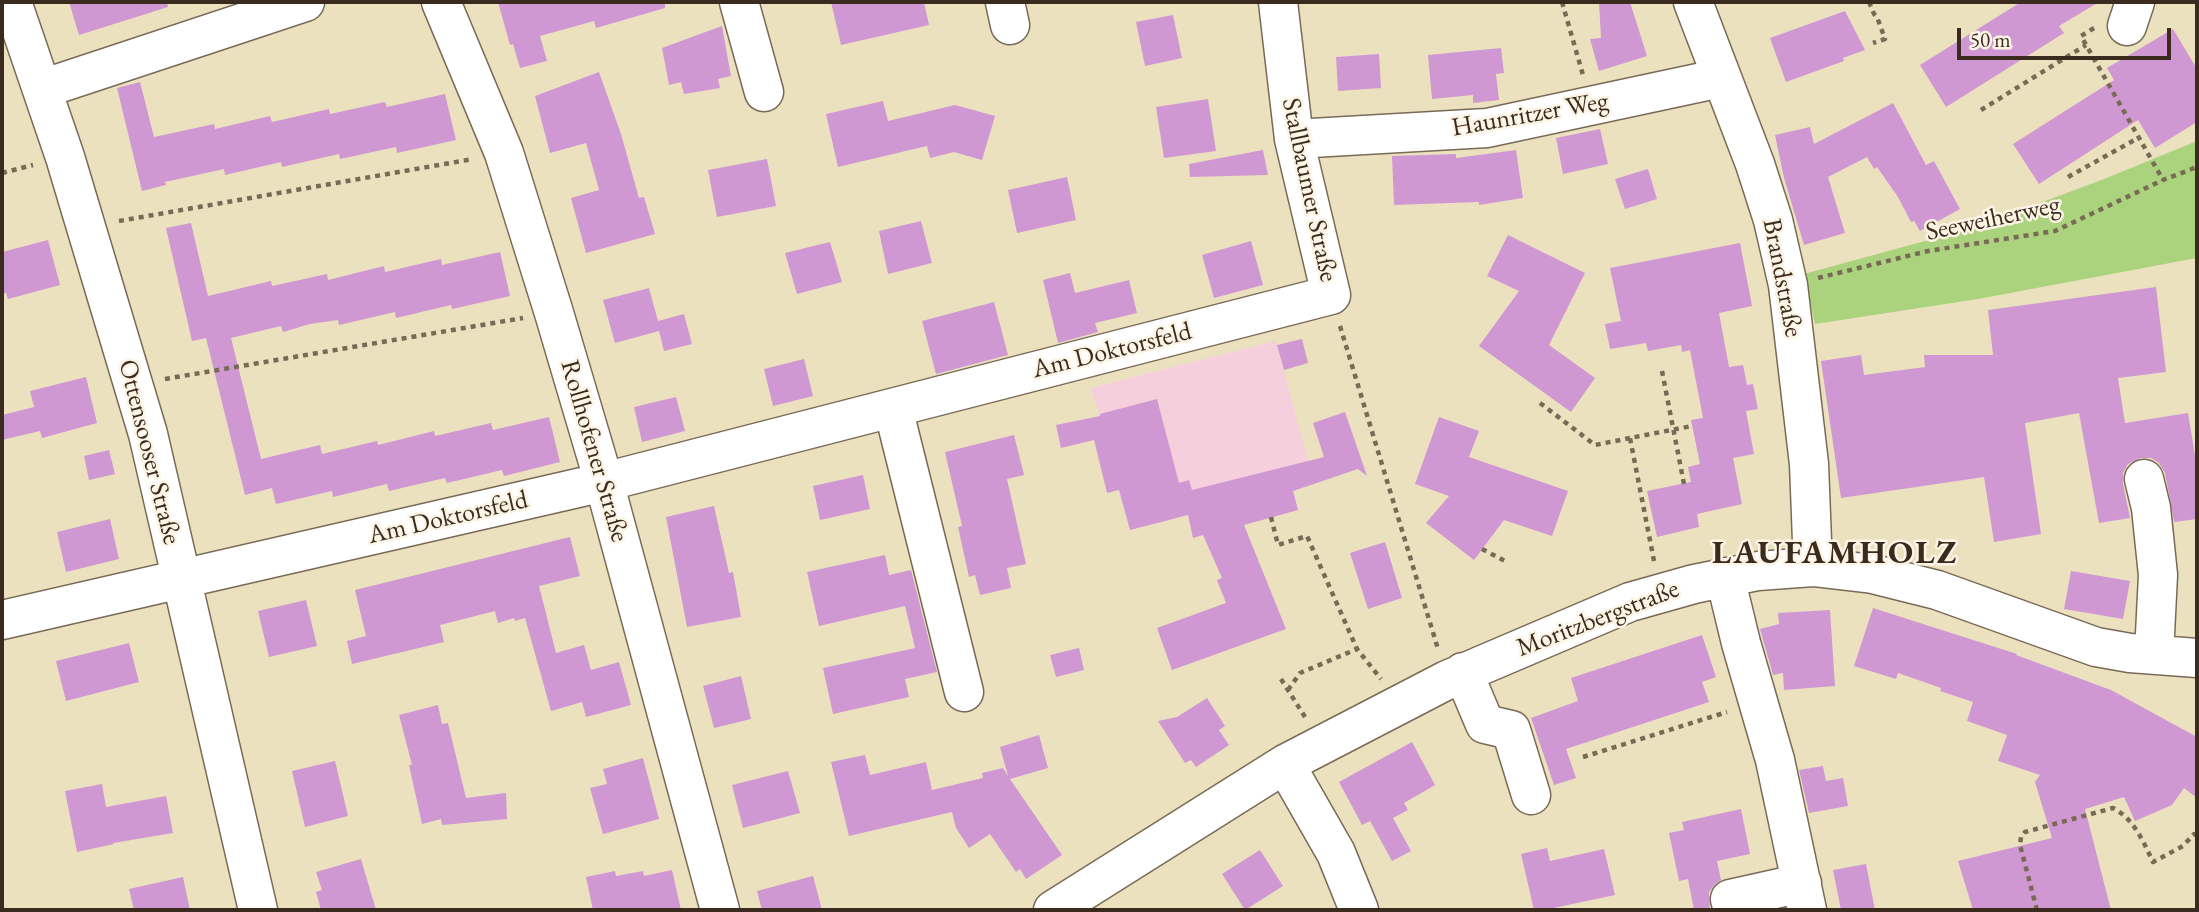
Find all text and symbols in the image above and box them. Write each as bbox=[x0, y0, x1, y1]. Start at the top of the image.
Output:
scale bar bbox=[1961, 14, 2174, 58]
text: 50 m bbox=[1970, 26, 2011, 53]
street label: Haunritzer Weg bbox=[1449, 86, 1611, 144]
street label: Stallbaumer Straße bbox=[1274, 95, 1344, 285]
street label: Seeweiherweg bbox=[1923, 190, 2063, 248]
street label: Brandstraße bbox=[1755, 216, 1809, 340]
street label: Am Doktorsfeld bbox=[1029, 316, 1195, 386]
street label: Ottensooser Straße bbox=[111, 356, 187, 548]
street label: Rollhofener Straße bbox=[553, 356, 635, 546]
street label: Am Doktorsfeld bbox=[365, 484, 531, 552]
district label: LAUFAMHOLZ bbox=[1713, 534, 1957, 574]
street label: Moritzbergstraße bbox=[1513, 574, 1683, 664]

